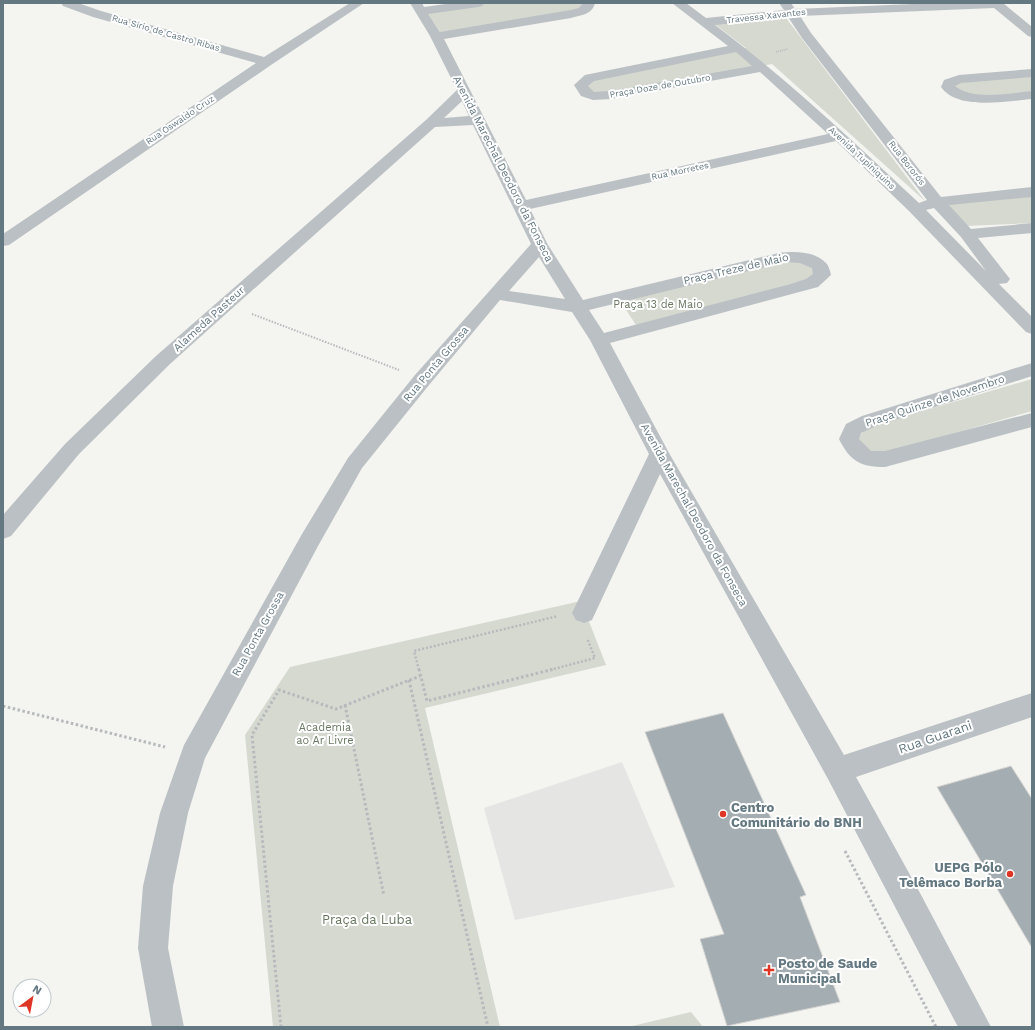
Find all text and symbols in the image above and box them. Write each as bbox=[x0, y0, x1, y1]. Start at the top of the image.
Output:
street label: Travessa Xavantes bbox=[726, 7, 806, 25]
street label: Rua Sírio de Castro Ribas bbox=[111, 13, 221, 53]
street label: Praça Doze de Outubro bbox=[609, 72, 711, 100]
street label: Avenida Marechal Deodoro da Fonseca bbox=[450, 74, 556, 264]
street label: Rua Oswaldo Cruz bbox=[144, 93, 216, 147]
street label: Avenida Tupiniquins bbox=[827, 125, 897, 192]
street label: Rua Bororós bbox=[887, 139, 927, 187]
street label: Rua Morretes bbox=[650, 160, 710, 182]
street label: Praça Treze de Maio bbox=[682, 251, 790, 287]
street label: Alameda Pasteur bbox=[171, 283, 248, 354]
park label: Praça 13 de Maio bbox=[613, 298, 703, 311]
street label: Rua Ponta Grossa bbox=[401, 324, 471, 404]
street label: Praça Quinze de Novembro bbox=[864, 372, 1006, 430]
street label: Avenida Marechal Deodoro da Fonseca bbox=[638, 421, 750, 609]
street label: Rua Ponta Grossa bbox=[229, 589, 287, 679]
street label: Rua Guarani bbox=[896, 717, 974, 757]
park label: Academia ao Ar Livre bbox=[296, 721, 354, 747]
place label: Centro Comunitário do BNH bbox=[731, 800, 862, 830]
marker: Centro Comunitário do BNH bbox=[718, 809, 728, 819]
place label: UEPG Pólo Telêmaco Borba bbox=[899, 860, 1002, 890]
marker: UEPG Pólo Telêmaco Borba bbox=[1005, 869, 1015, 879]
park label: Praça da Luba bbox=[322, 912, 413, 927]
place label: Posto de Saude Municipal bbox=[778, 956, 878, 986]
marker: Posto de Saude Municipal bbox=[763, 964, 775, 976]
north arrow bbox=[12, 978, 52, 1018]
text: N bbox=[30, 982, 44, 998]

